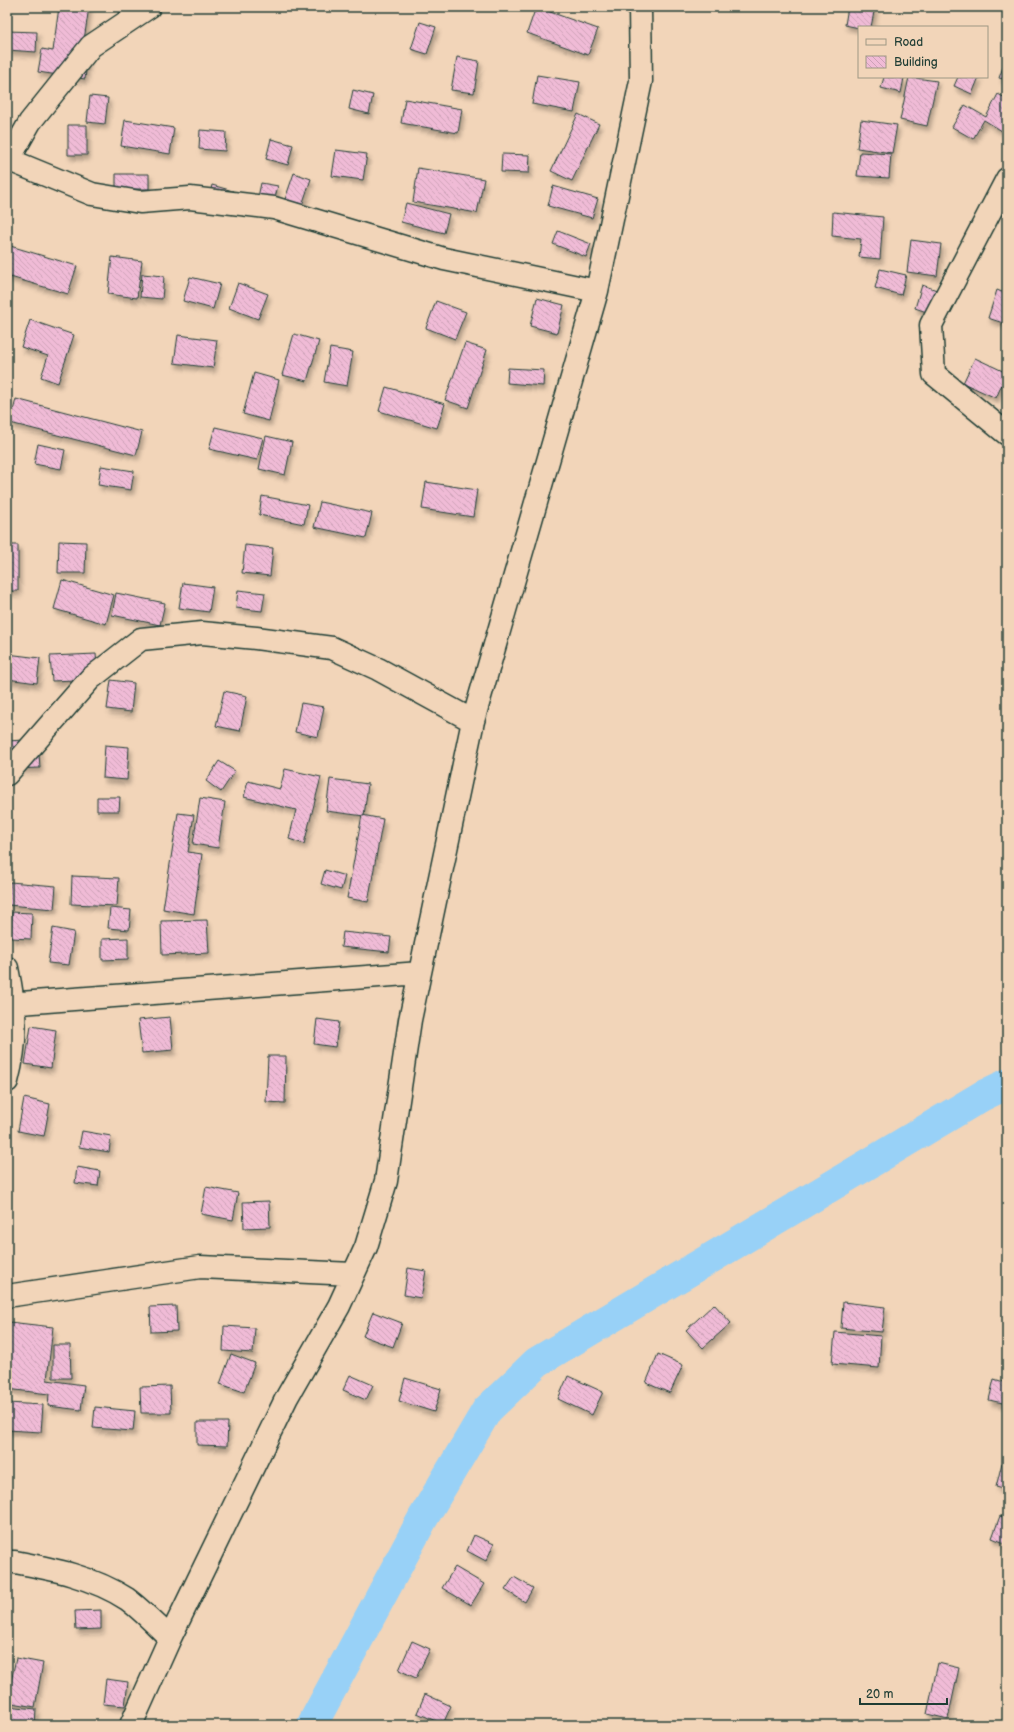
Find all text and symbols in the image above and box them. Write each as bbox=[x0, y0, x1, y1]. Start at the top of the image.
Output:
legend bbox=[858, 26, 988, 78]
text: Road bbox=[894, 35, 923, 50]
text: Building bbox=[894, 55, 938, 70]
scale bar bbox=[860, 1680, 947, 1706]
text: 20 m bbox=[866, 1687, 893, 1702]

